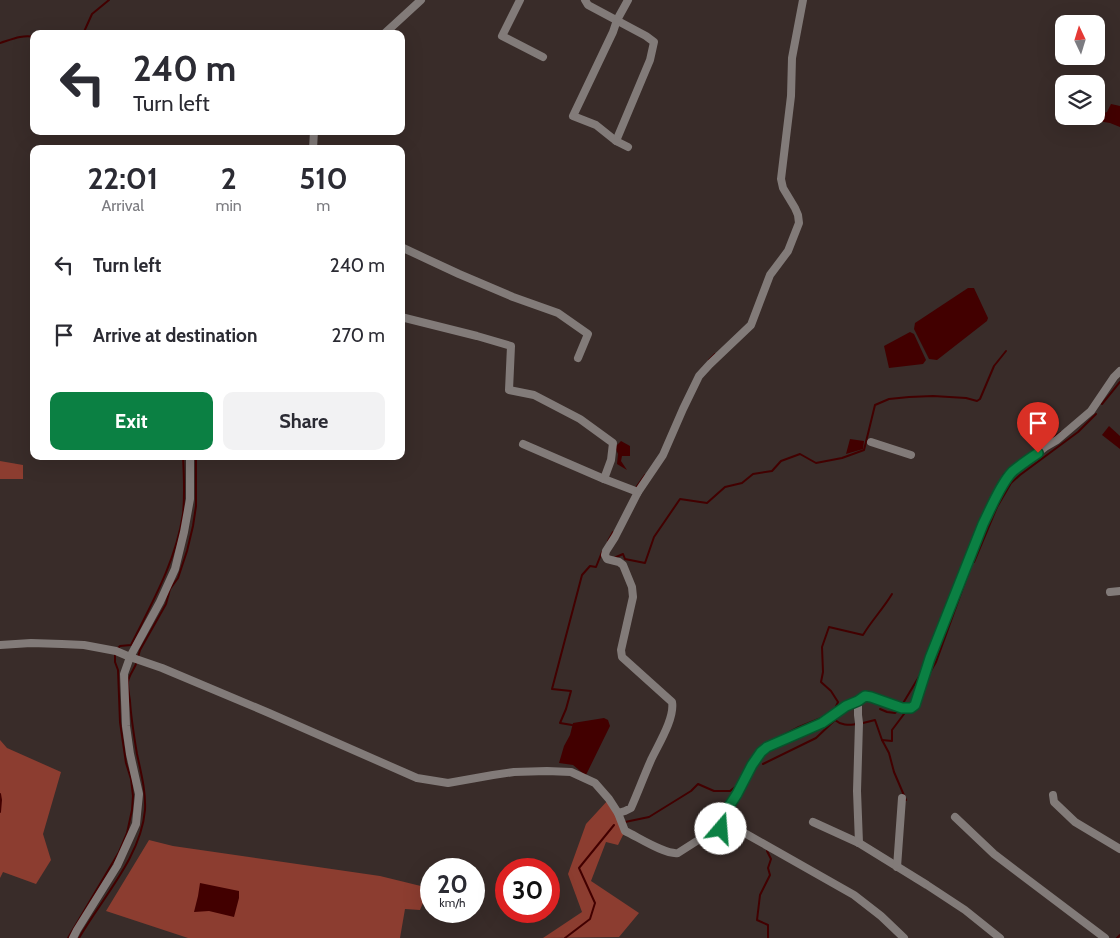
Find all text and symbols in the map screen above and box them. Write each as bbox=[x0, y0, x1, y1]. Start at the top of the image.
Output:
north arrow bbox=[1055, 15, 1105, 65]
map controls bbox=[1055, 15, 1105, 125]
text: 240 m bbox=[133, 47, 236, 90]
icon: left bbox=[50, 50, 115, 115]
button: layers bbox=[1055, 75, 1105, 125]
text: Turn left bbox=[133, 90, 210, 117]
text: 22:01 bbox=[87, 160, 158, 197]
text: 2 bbox=[221, 160, 237, 197]
text: 510 bbox=[299, 160, 348, 197]
text: Arrival bbox=[101, 196, 144, 215]
text: min bbox=[215, 196, 242, 215]
text: m bbox=[316, 196, 330, 215]
icon: left bbox=[50, 251, 78, 279]
text: Turn left bbox=[93, 254, 161, 277]
text: 240 m bbox=[330, 254, 385, 277]
icon: arrive bbox=[50, 321, 78, 349]
text: Arrive at destination bbox=[93, 324, 257, 347]
text: 270 m bbox=[331, 324, 385, 347]
button: Exit bbox=[50, 392, 213, 450]
button: Share bbox=[223, 392, 385, 450]
pin bbox=[1017, 402, 1059, 453]
icon: arrive bbox=[1024, 409, 1052, 437]
position arrow bbox=[694, 802, 746, 854]
speed limit sign: 30 bbox=[495, 858, 560, 923]
text: 20 bbox=[437, 869, 468, 899]
text: km/h bbox=[439, 895, 466, 910]

